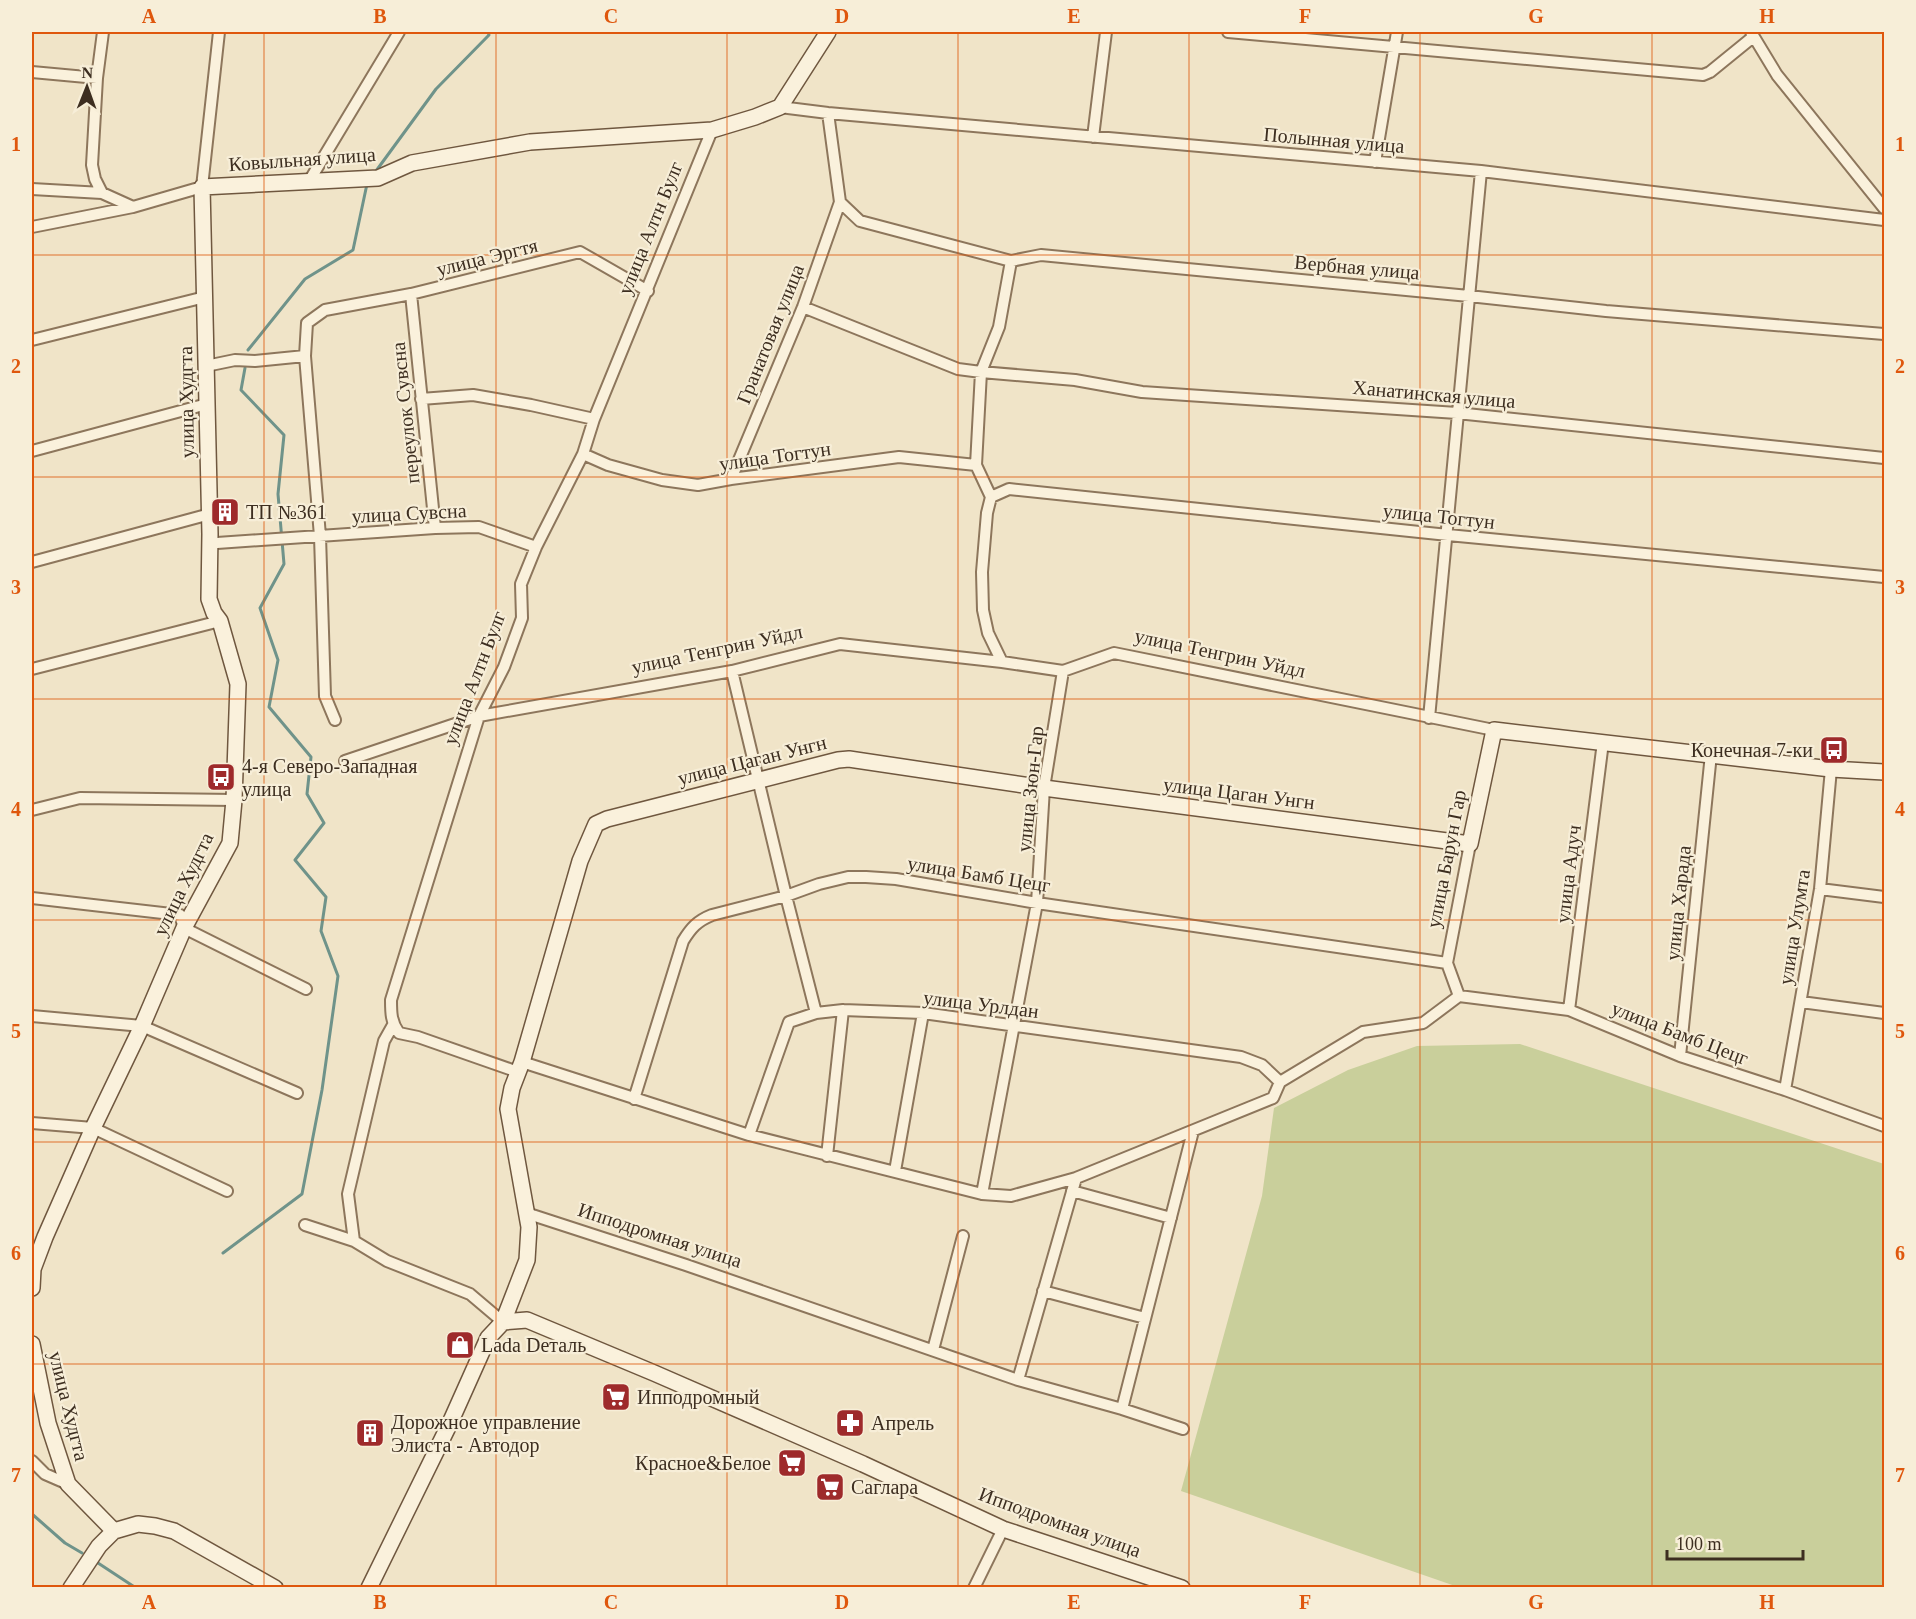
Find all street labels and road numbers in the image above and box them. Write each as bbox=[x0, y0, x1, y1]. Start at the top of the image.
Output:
street label: Полынная улица bbox=[1262, 123, 1406, 158]
street label: Ковыльная улица bbox=[228, 143, 377, 176]
street label: улица Алтн Булг bbox=[613, 158, 688, 298]
street label: улица Эргтя bbox=[434, 234, 540, 281]
street label: Вербная улица bbox=[1293, 251, 1421, 284]
street label: Гранатовая улица bbox=[732, 261, 809, 407]
street label: переулок Сувсна bbox=[387, 341, 424, 485]
street label: улица Худгта bbox=[174, 346, 199, 458]
street label: Ханатинская улица bbox=[1352, 376, 1516, 413]
street label: улица Тогтун bbox=[718, 437, 833, 476]
street label: улица Сувсна bbox=[351, 499, 467, 528]
street label: улица Тогтун bbox=[1382, 499, 1496, 534]
street label: улица Алтн Булг bbox=[438, 608, 511, 748]
street label: улица Тенгрин Уйдл bbox=[630, 620, 805, 679]
street label: улица Тенгрин Уйдл bbox=[1132, 624, 1307, 683]
street label: улица Зюн-Гар bbox=[1012, 725, 1049, 853]
street label: улица Цаган Унгн bbox=[675, 731, 829, 790]
street label: улица Цаган Унгн bbox=[1162, 773, 1316, 814]
street label: улица Барун Гар bbox=[1422, 788, 1471, 930]
street label: улица Адуч bbox=[1551, 823, 1586, 925]
street label: улица Худгта bbox=[149, 829, 218, 940]
street label: улица Харада bbox=[1661, 844, 1696, 962]
street label: улица Бамб Цецг bbox=[906, 852, 1052, 897]
street label: улица Улумта bbox=[1774, 868, 1815, 986]
street label: улица Урлдан bbox=[922, 986, 1040, 1023]
street label: улица Бамб Цецг bbox=[1608, 997, 1752, 1070]
street label: Ипподромная улица bbox=[575, 1198, 745, 1273]
street label: улица Худгта bbox=[44, 1349, 93, 1463]
street label: Ипподромная улица bbox=[976, 1482, 1144, 1563]

